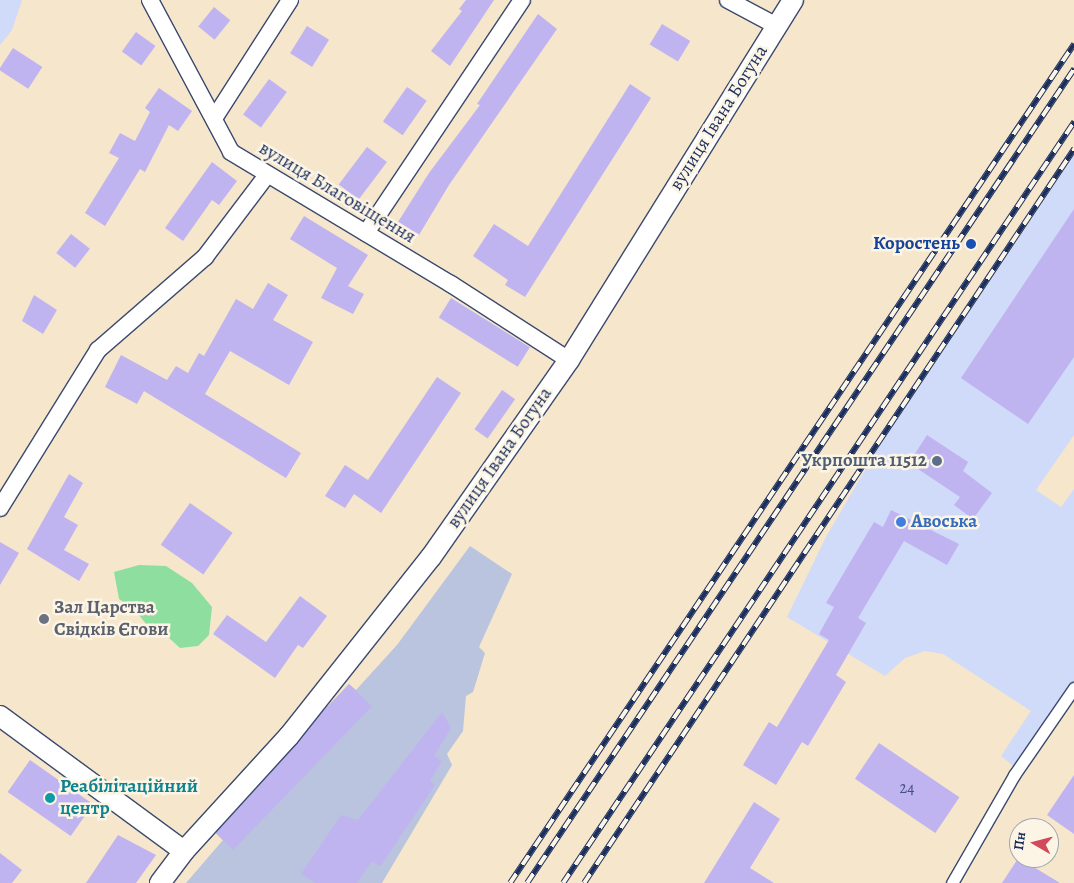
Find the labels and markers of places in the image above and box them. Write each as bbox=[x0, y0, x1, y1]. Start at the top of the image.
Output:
place label: Коростень bbox=[873, 233, 960, 255]
marker: Коростень bbox=[964, 237, 978, 251]
place label: Укрпошта 11512 bbox=[801, 450, 927, 472]
marker: Укрпошта 11512 bbox=[931, 455, 943, 467]
place label: Авоська bbox=[911, 511, 977, 533]
marker: Авоська bbox=[895, 516, 907, 528]
place label: Зал Царства Свідків Єгови bbox=[54, 597, 169, 641]
marker: Зал Царства Свідків Єгови bbox=[38, 613, 50, 625]
place label: Реабілітаційний центр bbox=[60, 776, 198, 820]
marker: Реабілітаційний центр bbox=[44, 792, 56, 804]

